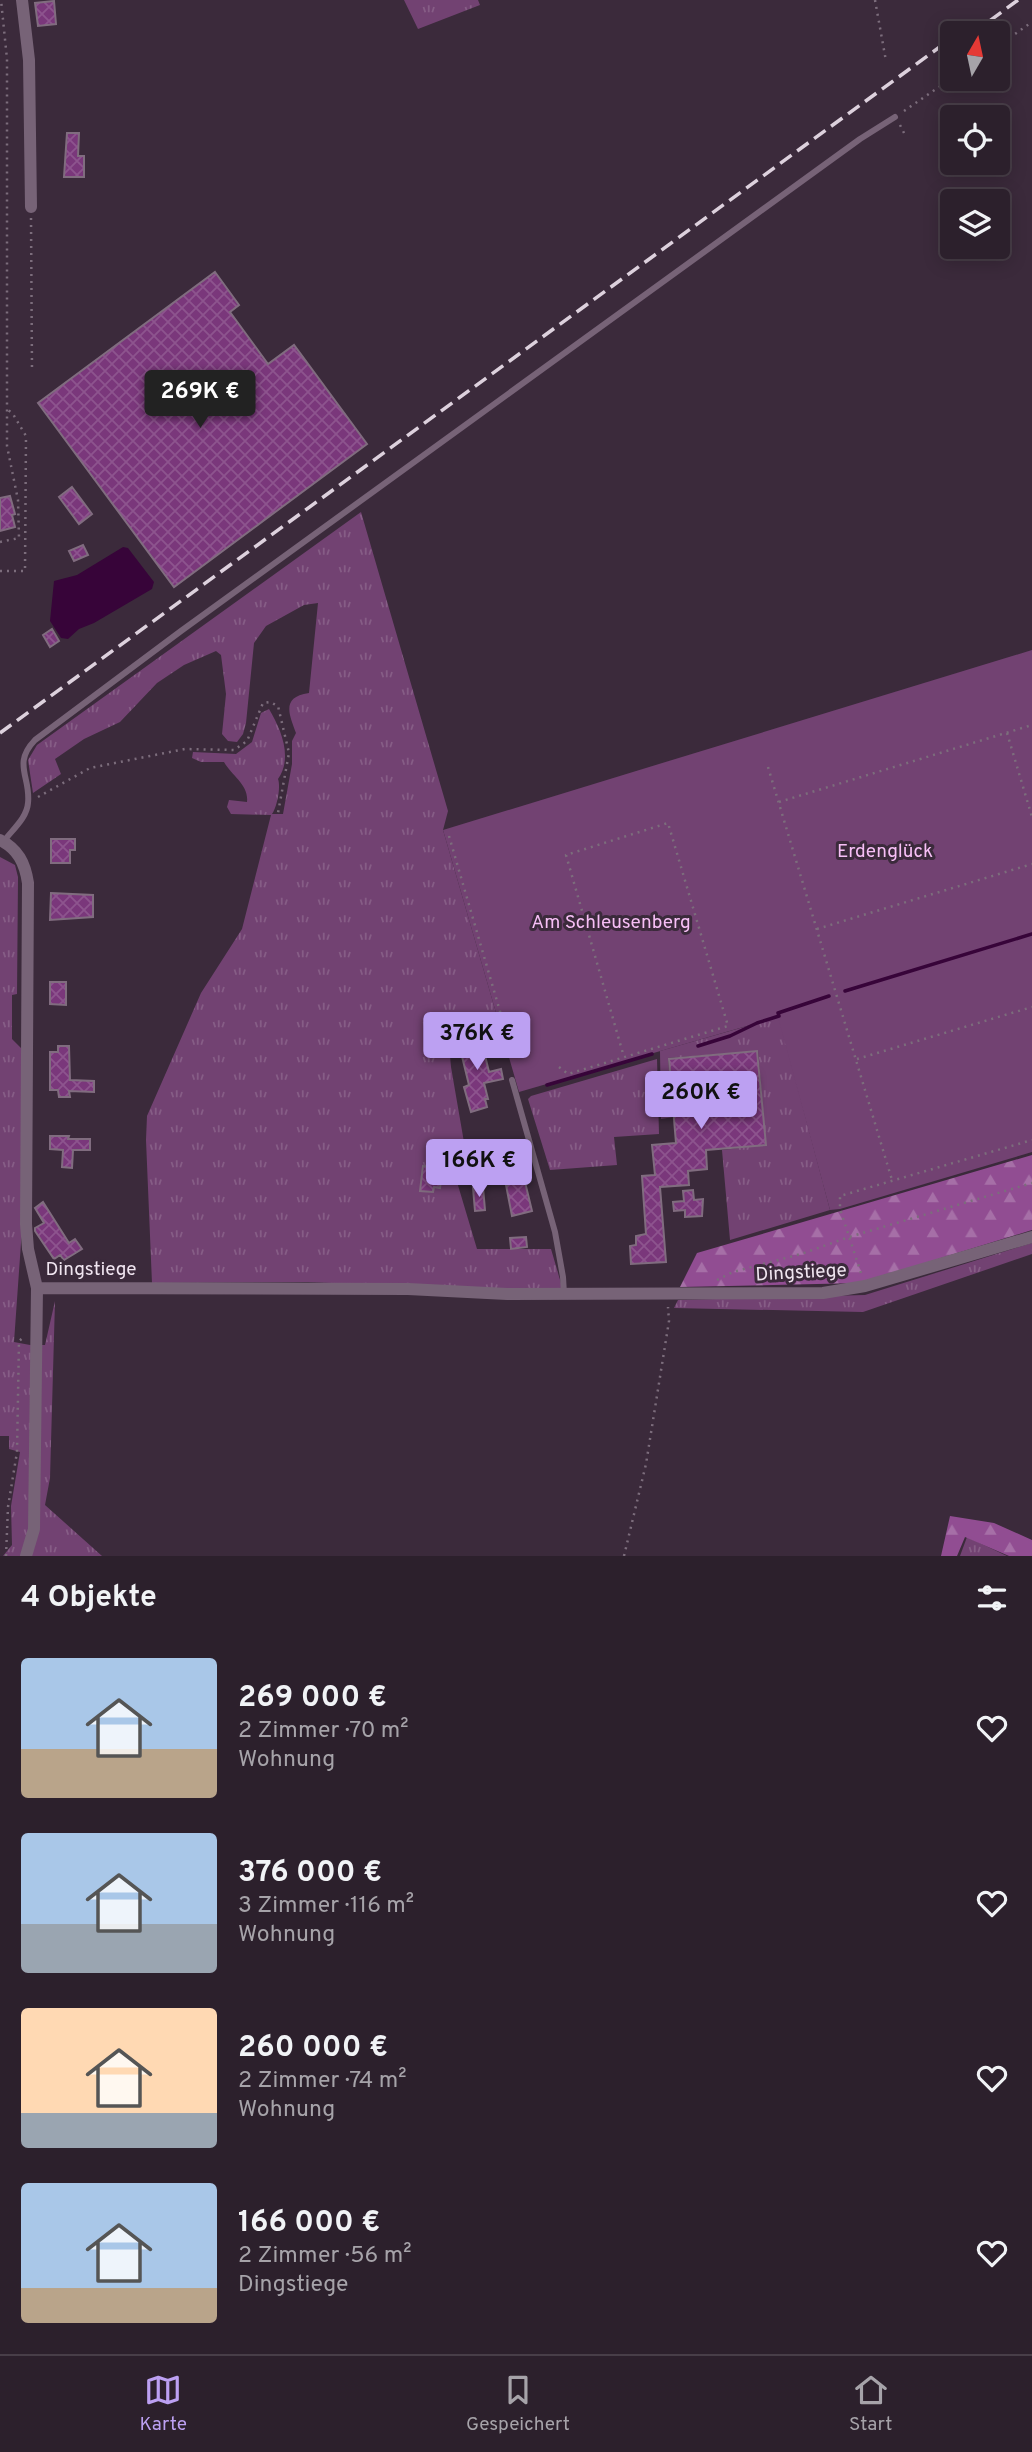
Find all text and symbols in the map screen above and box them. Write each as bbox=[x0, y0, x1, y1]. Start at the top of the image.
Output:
north arrow bbox=[940, 21, 1010, 91]
map controls bbox=[940, 21, 1010, 259]
button: locate bbox=[940, 105, 1010, 175]
button: layers bbox=[940, 189, 1010, 259]
pin: 269K € bbox=[143, 370, 257, 430]
text: 269K € bbox=[160, 378, 240, 407]
park label: Erdenglück bbox=[837, 840, 933, 864]
park label: Am Schleusenberg bbox=[531, 911, 691, 935]
pin: 376K € bbox=[420, 1012, 534, 1072]
text: 376K € bbox=[439, 1020, 515, 1049]
pin: 260K € bbox=[644, 1072, 758, 1131]
text: 260K € bbox=[661, 1079, 741, 1108]
pin: 166K € bbox=[422, 1140, 536, 1199]
text: 166K € bbox=[442, 1147, 516, 1176]
street label: Dingstiege bbox=[45, 1258, 137, 1282]
street label: Dingstiege bbox=[755, 1259, 847, 1287]
icon: filters bbox=[973, 1579, 1011, 1617]
text: 4 Objekte bbox=[21, 1580, 157, 1617]
text: 269 000 € bbox=[238, 1680, 387, 1717]
icon: home bbox=[77, 1686, 161, 1770]
icon: heart bbox=[973, 1709, 1011, 1747]
text: 2 Zimmer · 70 m² bbox=[238, 1717, 409, 1746]
text: Wohnung bbox=[238, 1746, 335, 1775]
text: 376 000 € bbox=[238, 1855, 382, 1892]
icon: home bbox=[77, 1861, 161, 1945]
icon: heart bbox=[973, 1884, 1011, 1922]
text: 3 Zimmer · 116 m² bbox=[238, 1892, 414, 1921]
text: Wohnung bbox=[238, 1921, 335, 1950]
text: 260 000 € bbox=[238, 2030, 388, 2067]
icon: home bbox=[77, 2036, 161, 2120]
icon: heart bbox=[973, 2059, 1011, 2097]
text: 2 Zimmer · 74 m² bbox=[238, 2067, 407, 2096]
text: Wohnung bbox=[238, 2096, 335, 2125]
text: 166 000 € bbox=[238, 2205, 380, 2242]
icon: home bbox=[77, 2211, 161, 2295]
icon: heart bbox=[973, 2234, 1011, 2272]
text: 2 Zimmer · 56 m² bbox=[238, 2242, 411, 2271]
text: Dingstiege bbox=[238, 2271, 348, 2300]
tab: Karte bbox=[140, 2371, 187, 2437]
tab: Gespeichert bbox=[466, 2371, 570, 2437]
tab: Start bbox=[849, 2371, 892, 2437]

